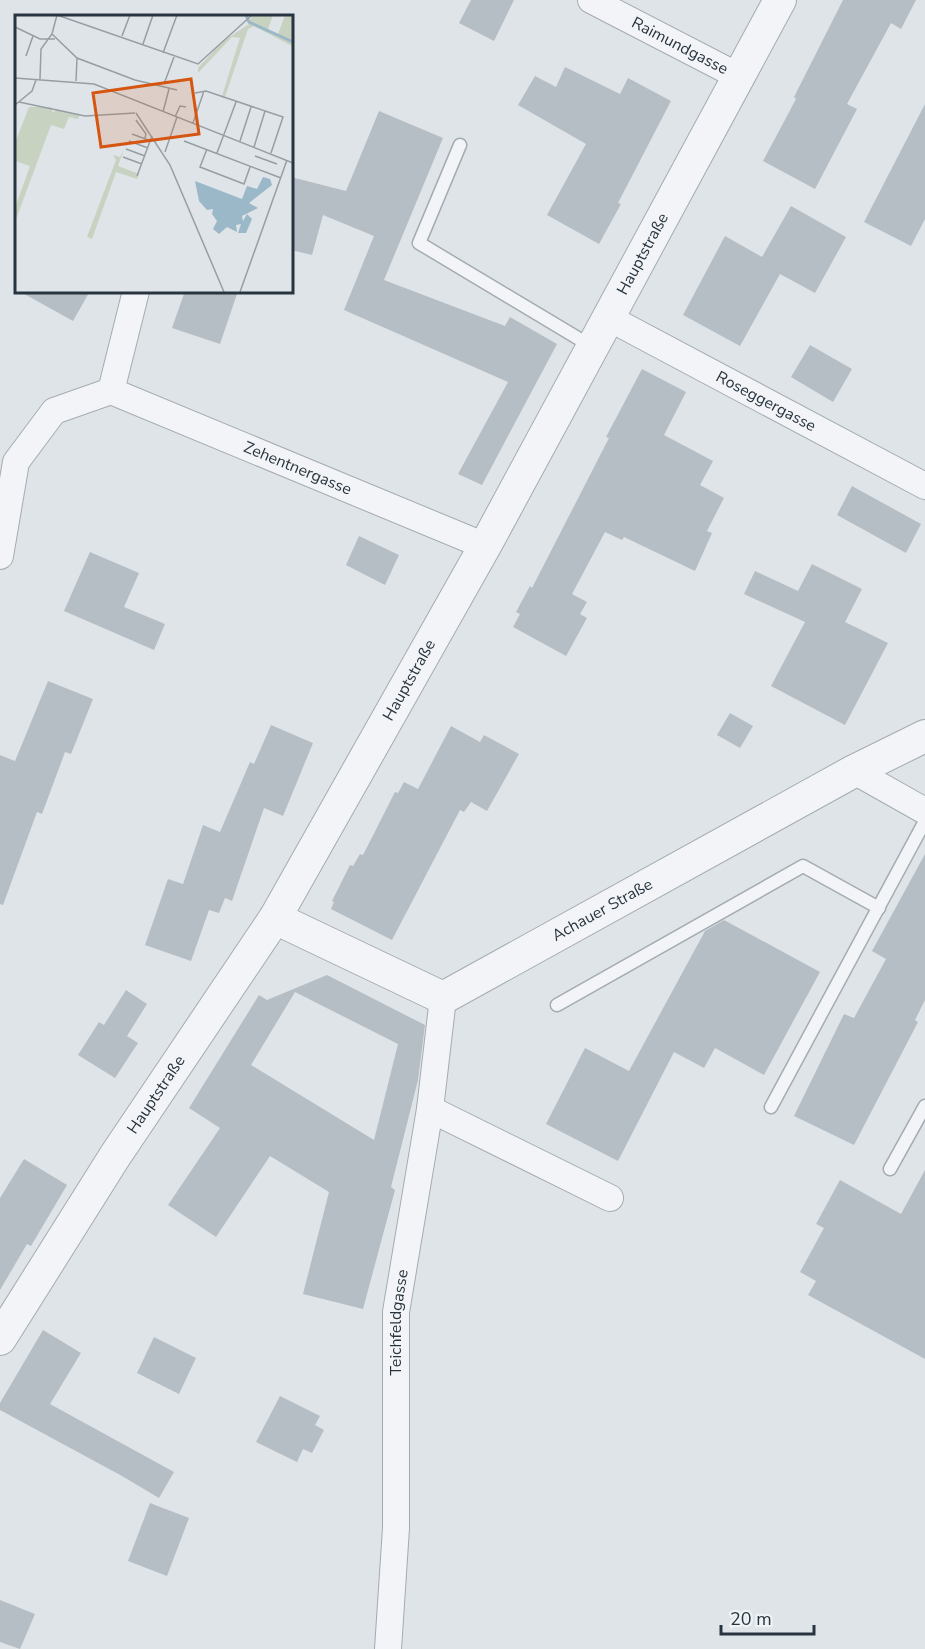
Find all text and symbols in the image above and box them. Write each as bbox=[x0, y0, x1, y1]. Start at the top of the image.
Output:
street label: Raimundgasse bbox=[628, 12, 732, 80]
inset map bbox=[15, 15, 292, 292]
street label: Hauptstraße bbox=[612, 209, 674, 299]
street label: Roseggergasse bbox=[712, 366, 820, 437]
street label: Zehentnergasse bbox=[240, 436, 355, 501]
street label: Hauptstraße bbox=[377, 635, 441, 725]
street label: Achauer Straße bbox=[548, 873, 657, 947]
street label: Hauptstraße bbox=[122, 1051, 191, 1138]
street label: Teichfeldgasse bbox=[385, 1268, 414, 1376]
scale bar bbox=[721, 1598, 814, 1636]
text: 20 m bbox=[730, 1607, 772, 1631]

